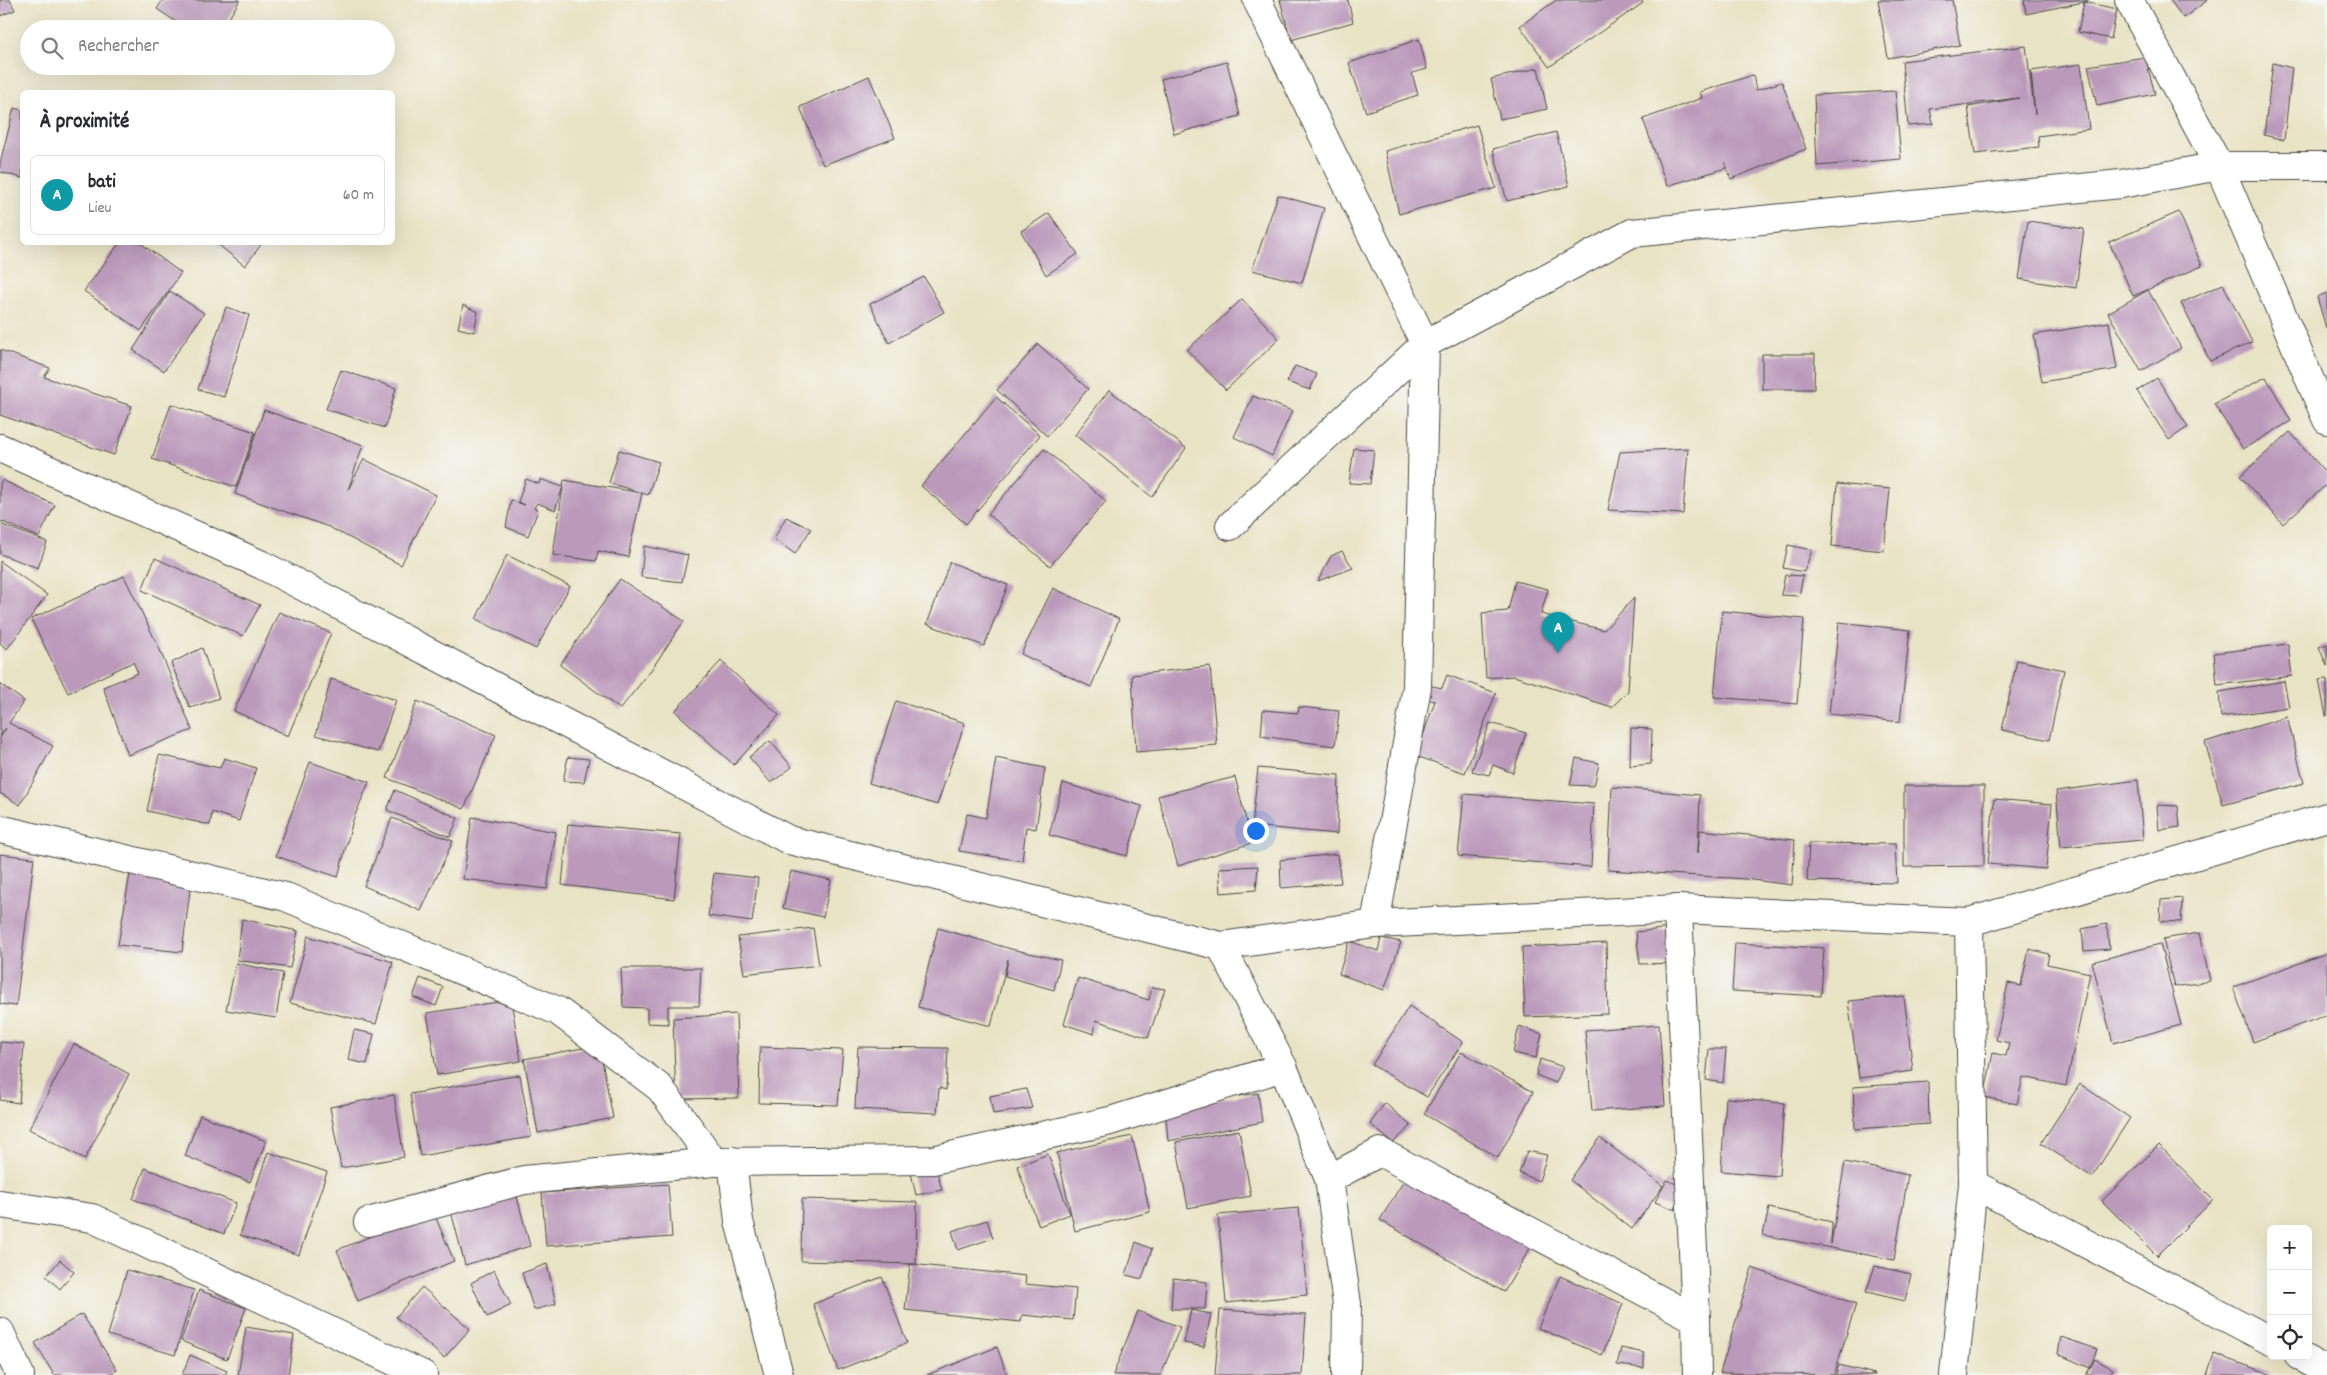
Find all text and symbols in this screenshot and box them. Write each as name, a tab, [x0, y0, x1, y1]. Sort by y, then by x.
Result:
search box	[20, 20, 395, 75]
icon: search	[38, 34, 66, 62]
text: Rechercher	[78, 34, 159, 61]
text: À proximité	[40, 108, 129, 138]
text: bati	[88, 170, 116, 197]
text: A	[53, 184, 61, 207]
text: 60 m	[343, 184, 374, 207]
text: Lieu	[88, 197, 111, 220]
pin: A	[1542, 612, 1574, 653]
your location	[1243, 818, 1269, 844]
map controls	[2267, 1225, 2312, 1360]
button: +	[2267, 1225, 2312, 1270]
button: −	[2267, 1270, 2312, 1315]
button: locate	[2267, 1315, 2312, 1360]

